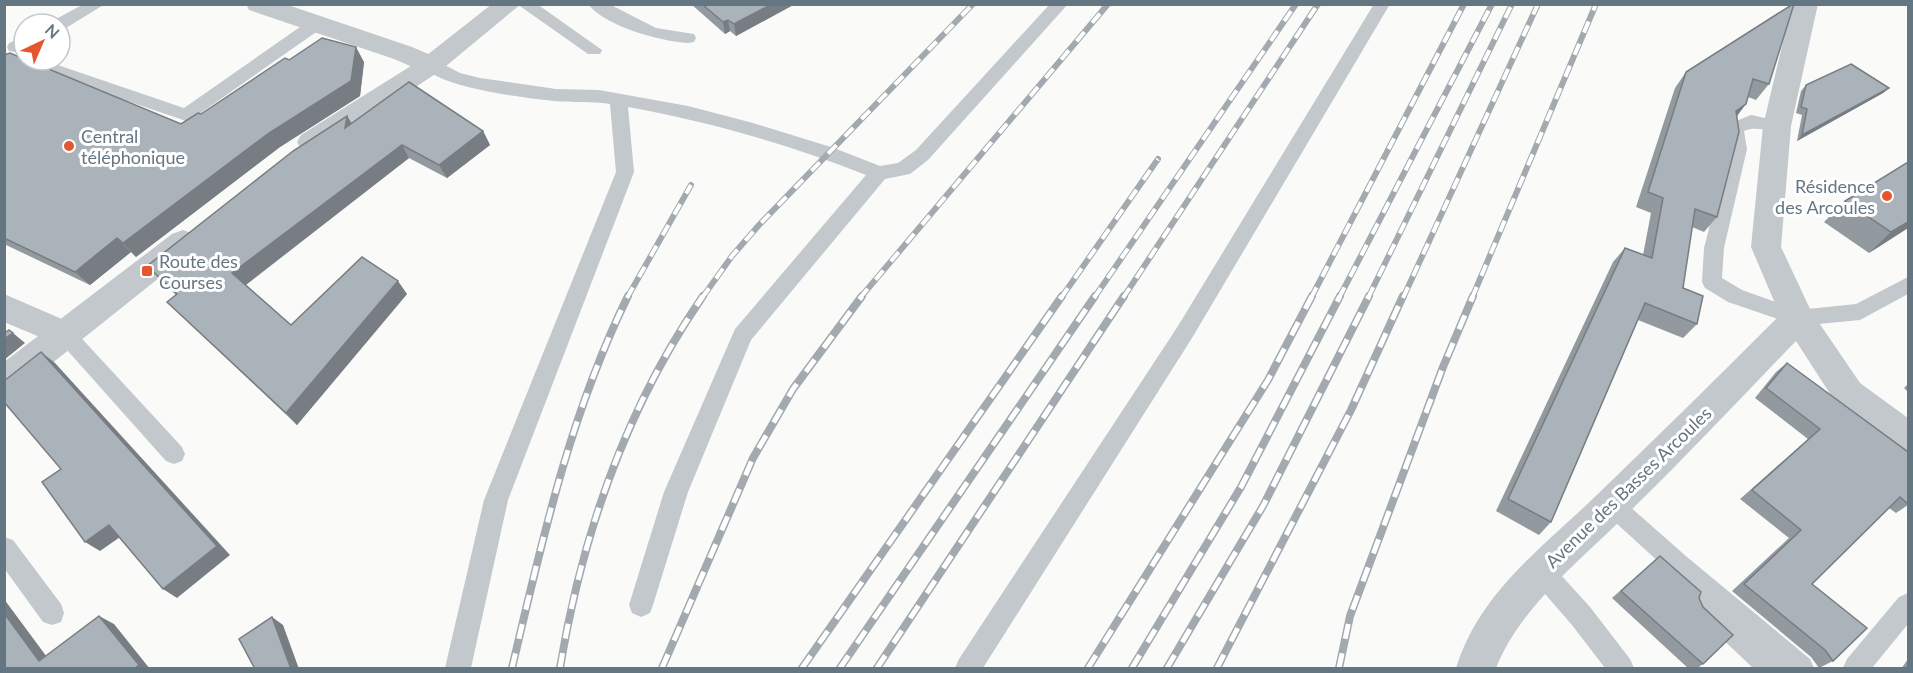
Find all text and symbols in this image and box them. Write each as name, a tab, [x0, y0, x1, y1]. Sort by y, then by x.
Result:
north arrow	[12, 12, 72, 72]
text: N	[42, 20, 64, 42]
place label: Central téléphonique	[81, 125, 185, 168]
marker: Central téléphonique	[62, 139, 76, 153]
place label: Résidence des Arcoules	[1775, 175, 1875, 218]
marker: Résidence des Arcoules	[1880, 189, 1894, 203]
place label: Route des Courses	[159, 250, 238, 293]
marker: Route des Courses	[140, 264, 154, 278]
street label: Avenue des Basses Arcoules	[1540, 402, 1716, 572]

